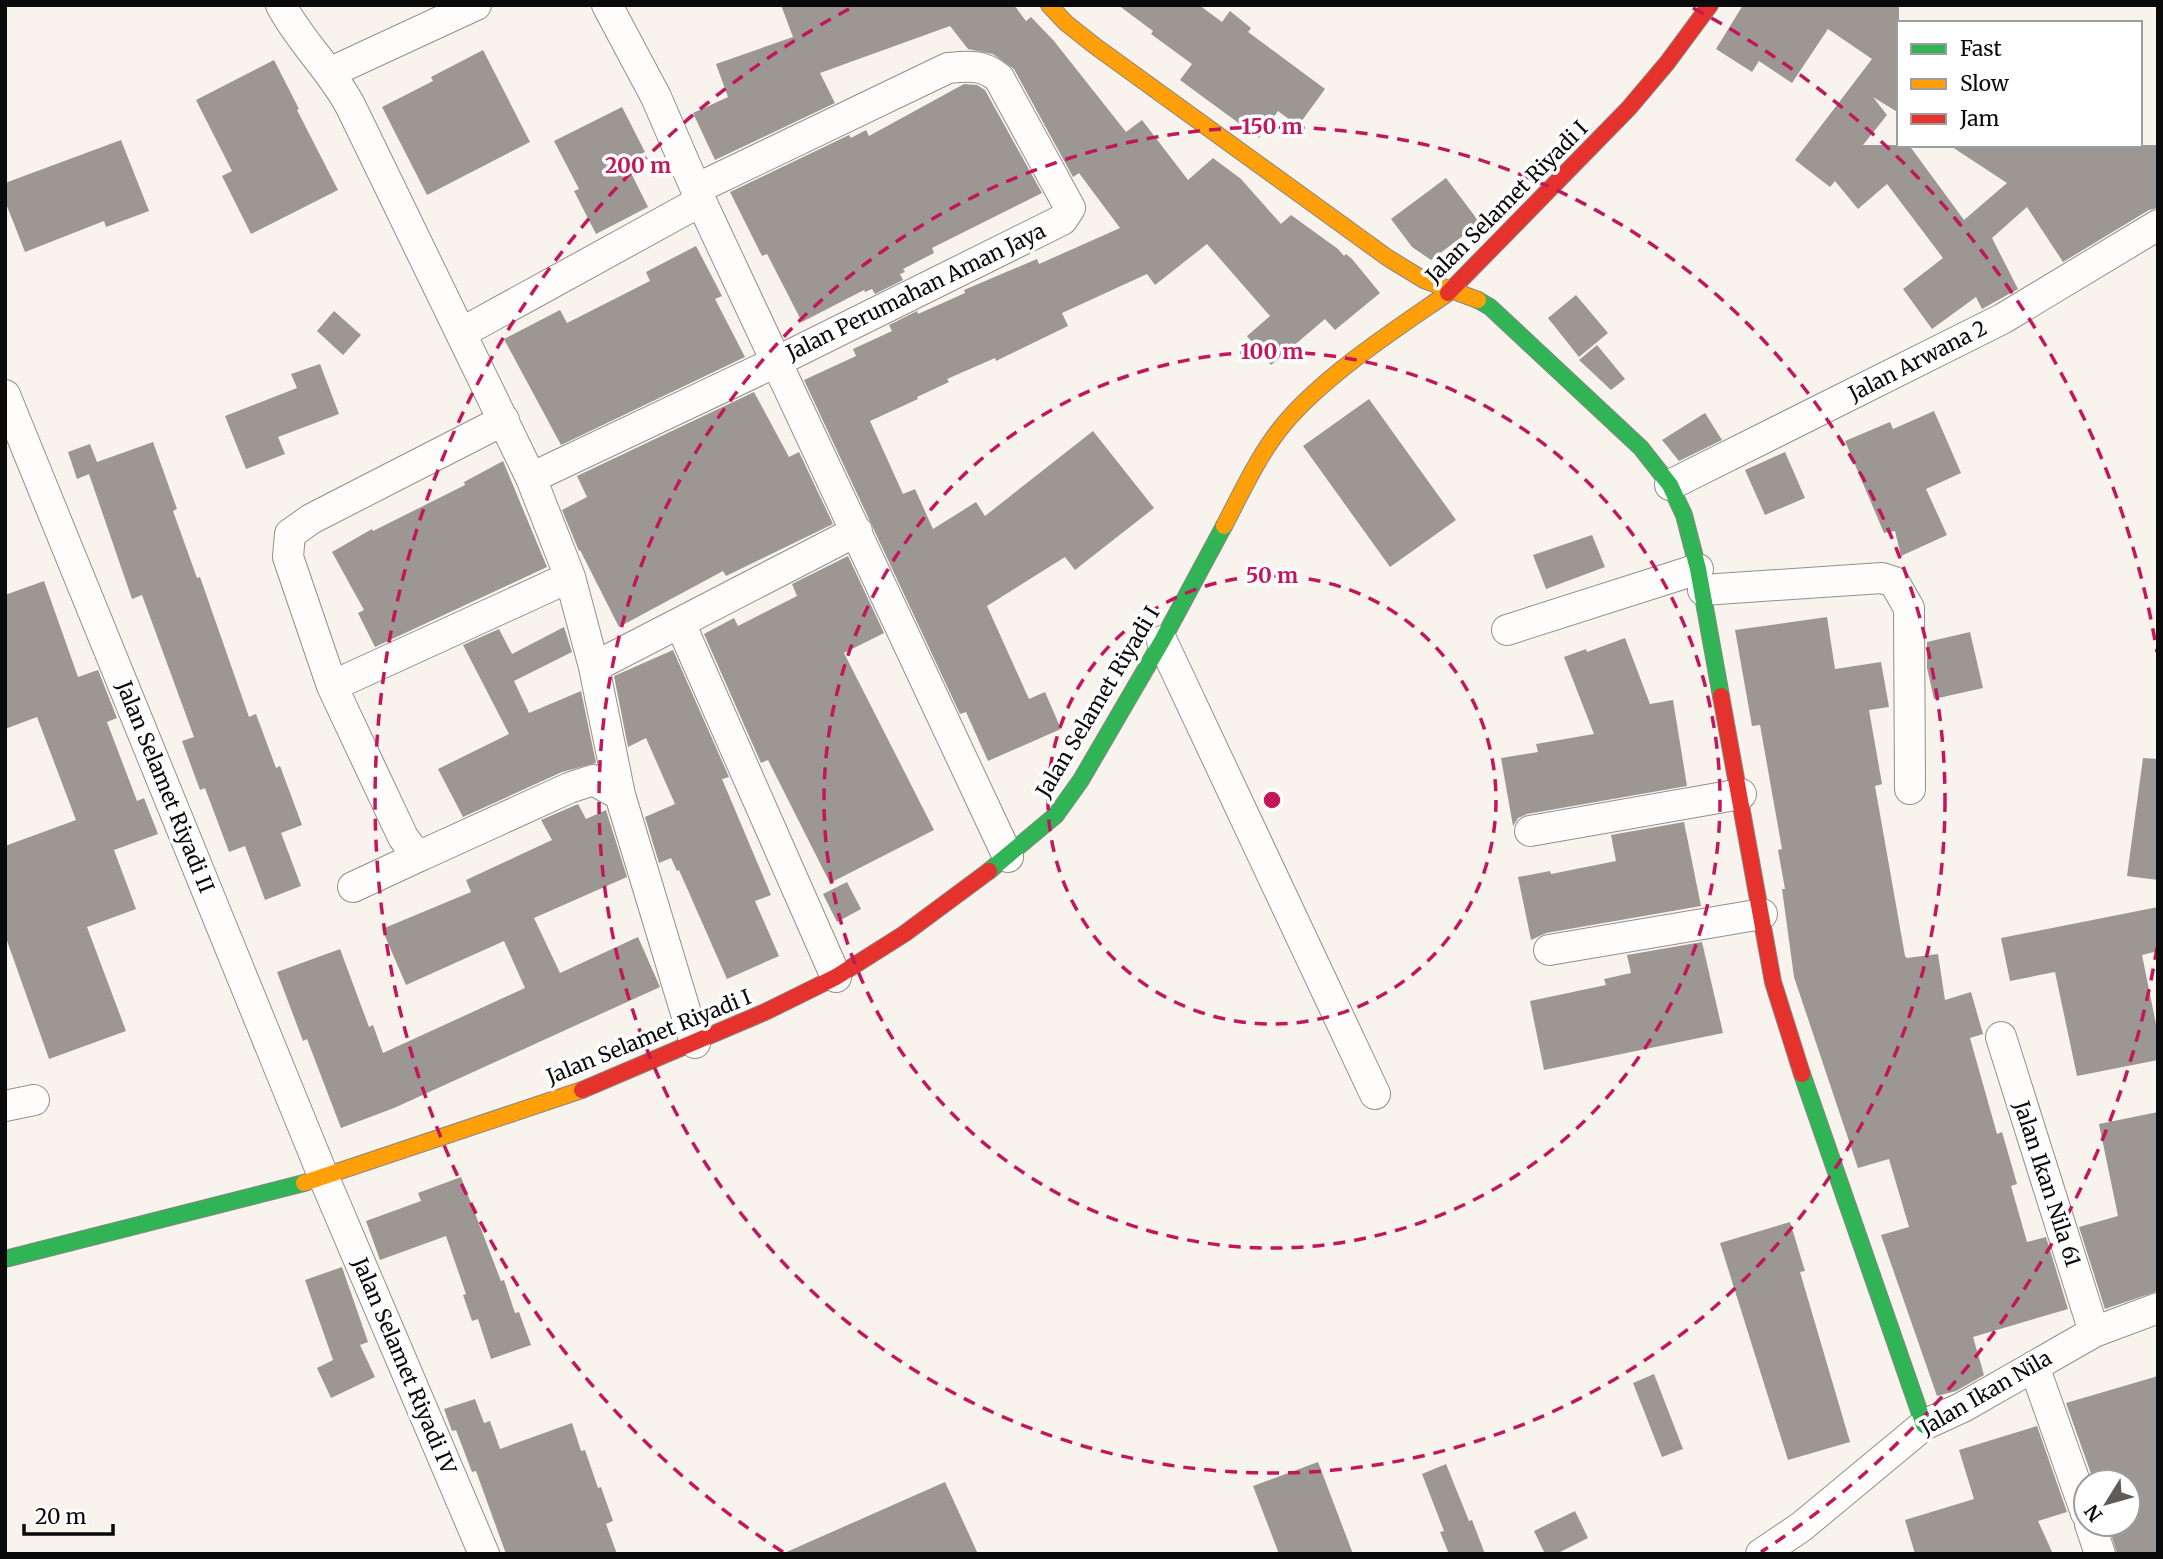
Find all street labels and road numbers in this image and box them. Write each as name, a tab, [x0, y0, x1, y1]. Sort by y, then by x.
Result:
street label: Jalan Selamet Riyadi I	[1419, 115, 1593, 289]
street label: Jalan Perumahan Aman Jaya	[781, 217, 1050, 367]
street label: Jalan Arwana 2	[1843, 314, 1991, 407]
street label: Jalan Selamet Riyadi I	[1029, 601, 1165, 803]
street label: Jalan Selamet Riyadi II	[110, 676, 220, 897]
street label: Jalan Selamet Riyadi I	[542, 983, 755, 1090]
street label: Jalan Ikan Nila 61	[2008, 1097, 2087, 1270]
street label: Jalan Selamet Riyadi IV	[346, 1253, 463, 1479]
street label: Jalan Ikan Nila	[1914, 1344, 2056, 1442]

